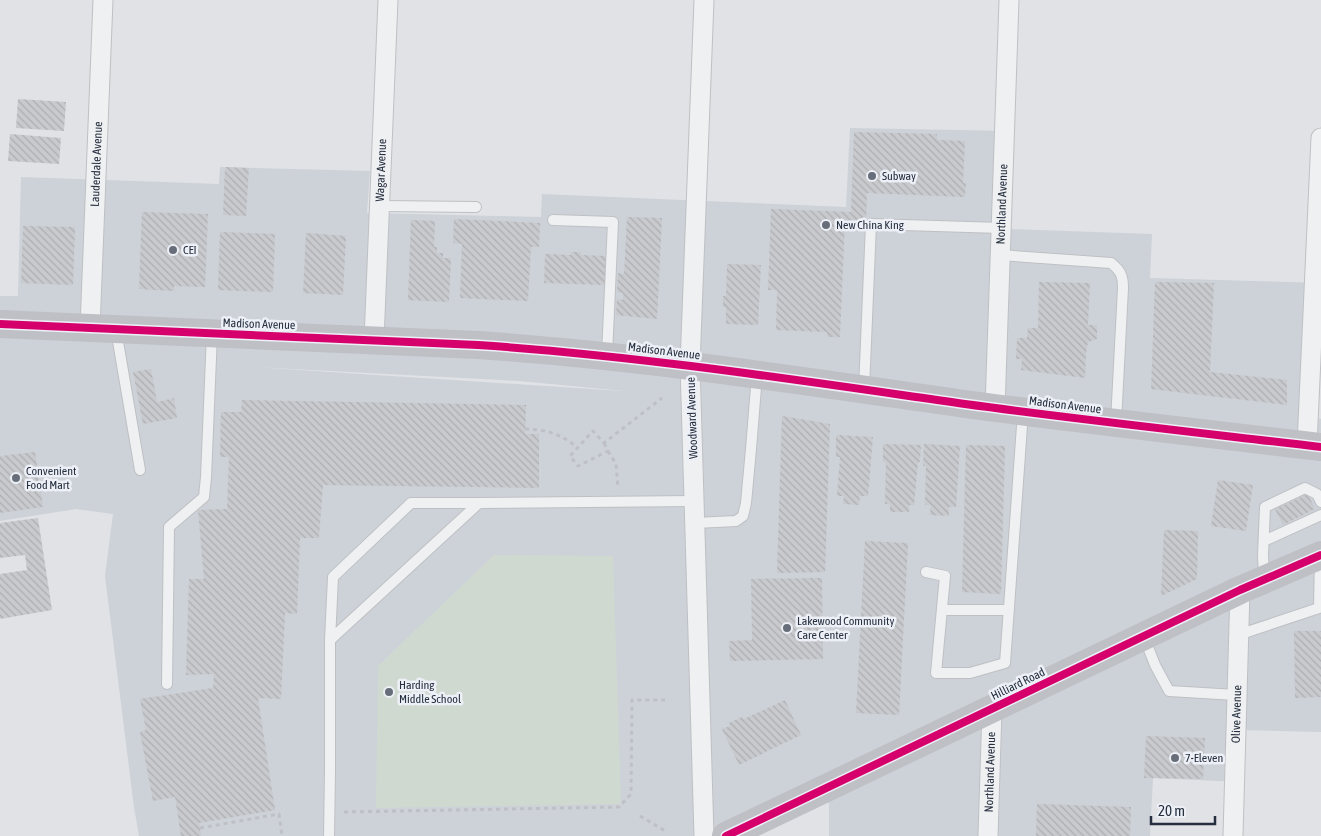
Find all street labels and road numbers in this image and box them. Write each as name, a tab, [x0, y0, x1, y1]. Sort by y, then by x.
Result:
street label: Lauderdale Avenue	[88, 121, 105, 207]
street label: Wagar Avenue	[373, 138, 389, 202]
street label: Northland Avenue	[994, 164, 1010, 245]
street label: Madison Avenue	[222, 316, 296, 332]
street label: Madison Avenue	[627, 340, 701, 362]
street label: Woodward Avenue	[684, 377, 700, 459]
street label: Madison Avenue	[1028, 394, 1102, 416]
street label: Hilliard Road	[989, 665, 1047, 703]
street label: Olive Avenue	[1229, 685, 1244, 743]
street label: Northland Avenue	[982, 731, 998, 813]

